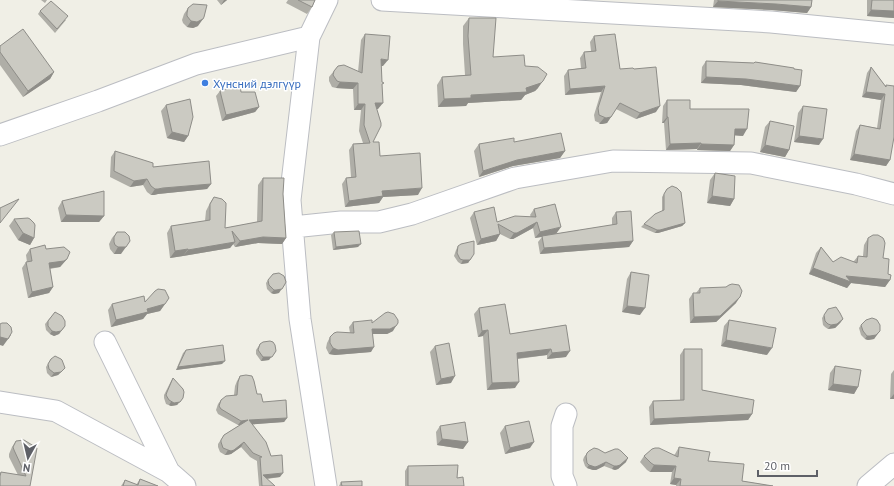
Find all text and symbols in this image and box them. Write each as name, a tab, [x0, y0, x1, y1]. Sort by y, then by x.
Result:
place label: Хүнсний дэлгүүр	[213, 76, 301, 91]
marker: Хүнсний дэлгүүр	[200, 78, 210, 88]
north arrow	[8, 438, 48, 478]
scale bar	[758, 452, 817, 478]
text: 20 m	[764, 458, 790, 473]
text: N	[22, 460, 31, 475]

